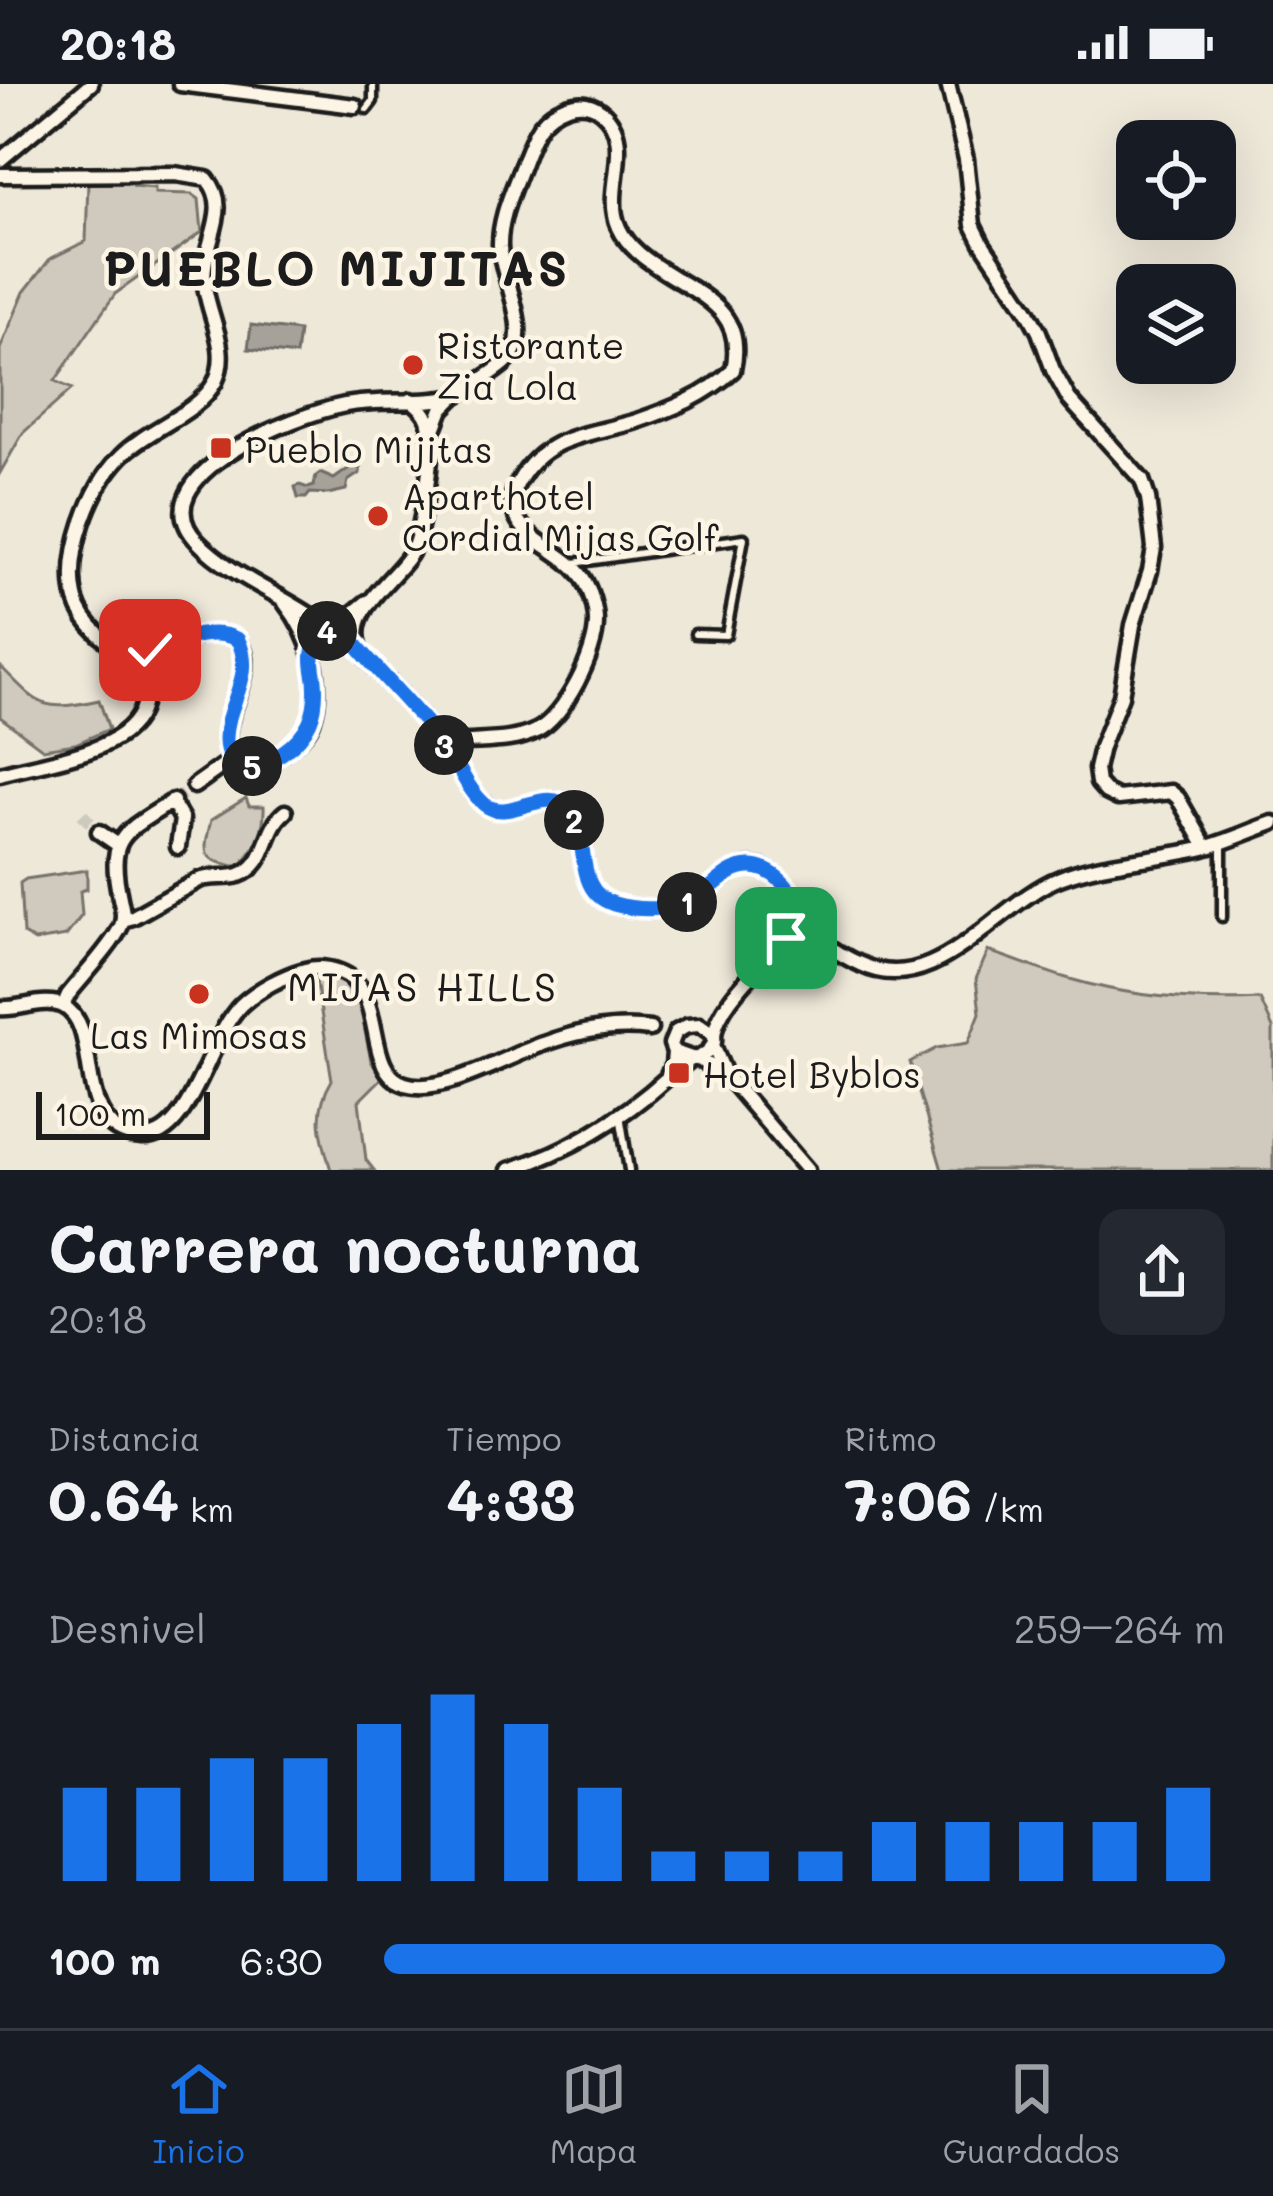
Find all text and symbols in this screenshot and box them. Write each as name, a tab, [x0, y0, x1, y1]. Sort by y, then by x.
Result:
text: 20:18	[60, 13, 176, 71]
map controls	[1116, 120, 1236, 384]
button: locate	[1116, 120, 1236, 240]
district label: PUEBLO MIJITAS	[103, 236, 571, 298]
button: layers	[1116, 264, 1236, 384]
place label: Ristorante Zia Lola	[437, 321, 624, 409]
marker: Ristorante Zia Lola	[400, 352, 426, 378]
place label: Pueblo Mijitas	[245, 425, 492, 472]
marker: Pueblo Mijitas	[208, 435, 234, 461]
place label: Aparthotel Cordial Mijas Golf	[402, 472, 719, 560]
marker: Aparthotel Cordial Mijas Golf	[365, 503, 391, 529]
pin	[99, 599, 201, 701]
pin: 4	[297, 601, 357, 661]
text: 4	[317, 609, 337, 652]
icon: check	[117, 617, 183, 683]
pin: 3	[414, 715, 474, 775]
text: 3	[434, 723, 454, 766]
pin: 5	[222, 736, 282, 796]
text: 5	[242, 744, 262, 787]
pin: 2	[544, 790, 604, 850]
text: 2	[565, 798, 583, 841]
pin: 1	[657, 872, 717, 932]
text: 1	[680, 880, 694, 923]
pin	[735, 887, 837, 989]
icon: arrive	[753, 905, 819, 971]
district label: MIJAS HILLS	[287, 960, 559, 1011]
marker: Las Mimosas	[186, 981, 212, 1007]
place label: Las Mimosas	[90, 1011, 308, 1058]
place label: Hotel Byblos	[703, 1050, 921, 1098]
marker: Hotel Byblos	[666, 1060, 692, 1086]
scale bar	[36, 1086, 210, 1139]
text: 100 m	[54, 1091, 146, 1134]
text: Carrera nocturna	[48, 1204, 642, 1290]
button: share	[1099, 1209, 1225, 1335]
text: 20:18	[48, 1292, 147, 1343]
text: Distancia	[48, 1416, 200, 1459]
text: Tiempo	[446, 1416, 561, 1459]
text: Ritmo	[845, 1416, 936, 1459]
text: 0.64	[48, 1459, 179, 1537]
text: 4:33	[446, 1459, 575, 1537]
text: 7:06	[845, 1459, 972, 1537]
text: km	[179, 1487, 234, 1530]
text: /km	[972, 1487, 1044, 1530]
text: Desnivel	[48, 1602, 206, 1653]
text: 259–264 m	[1014, 1602, 1225, 1653]
text: 100 m	[48, 1934, 160, 1985]
text: 6:30	[240, 1934, 323, 1985]
tab: Inicio	[153, 2056, 245, 2171]
tab: Mapa	[550, 2056, 638, 2171]
tab: Guardados	[943, 2056, 1120, 2171]

